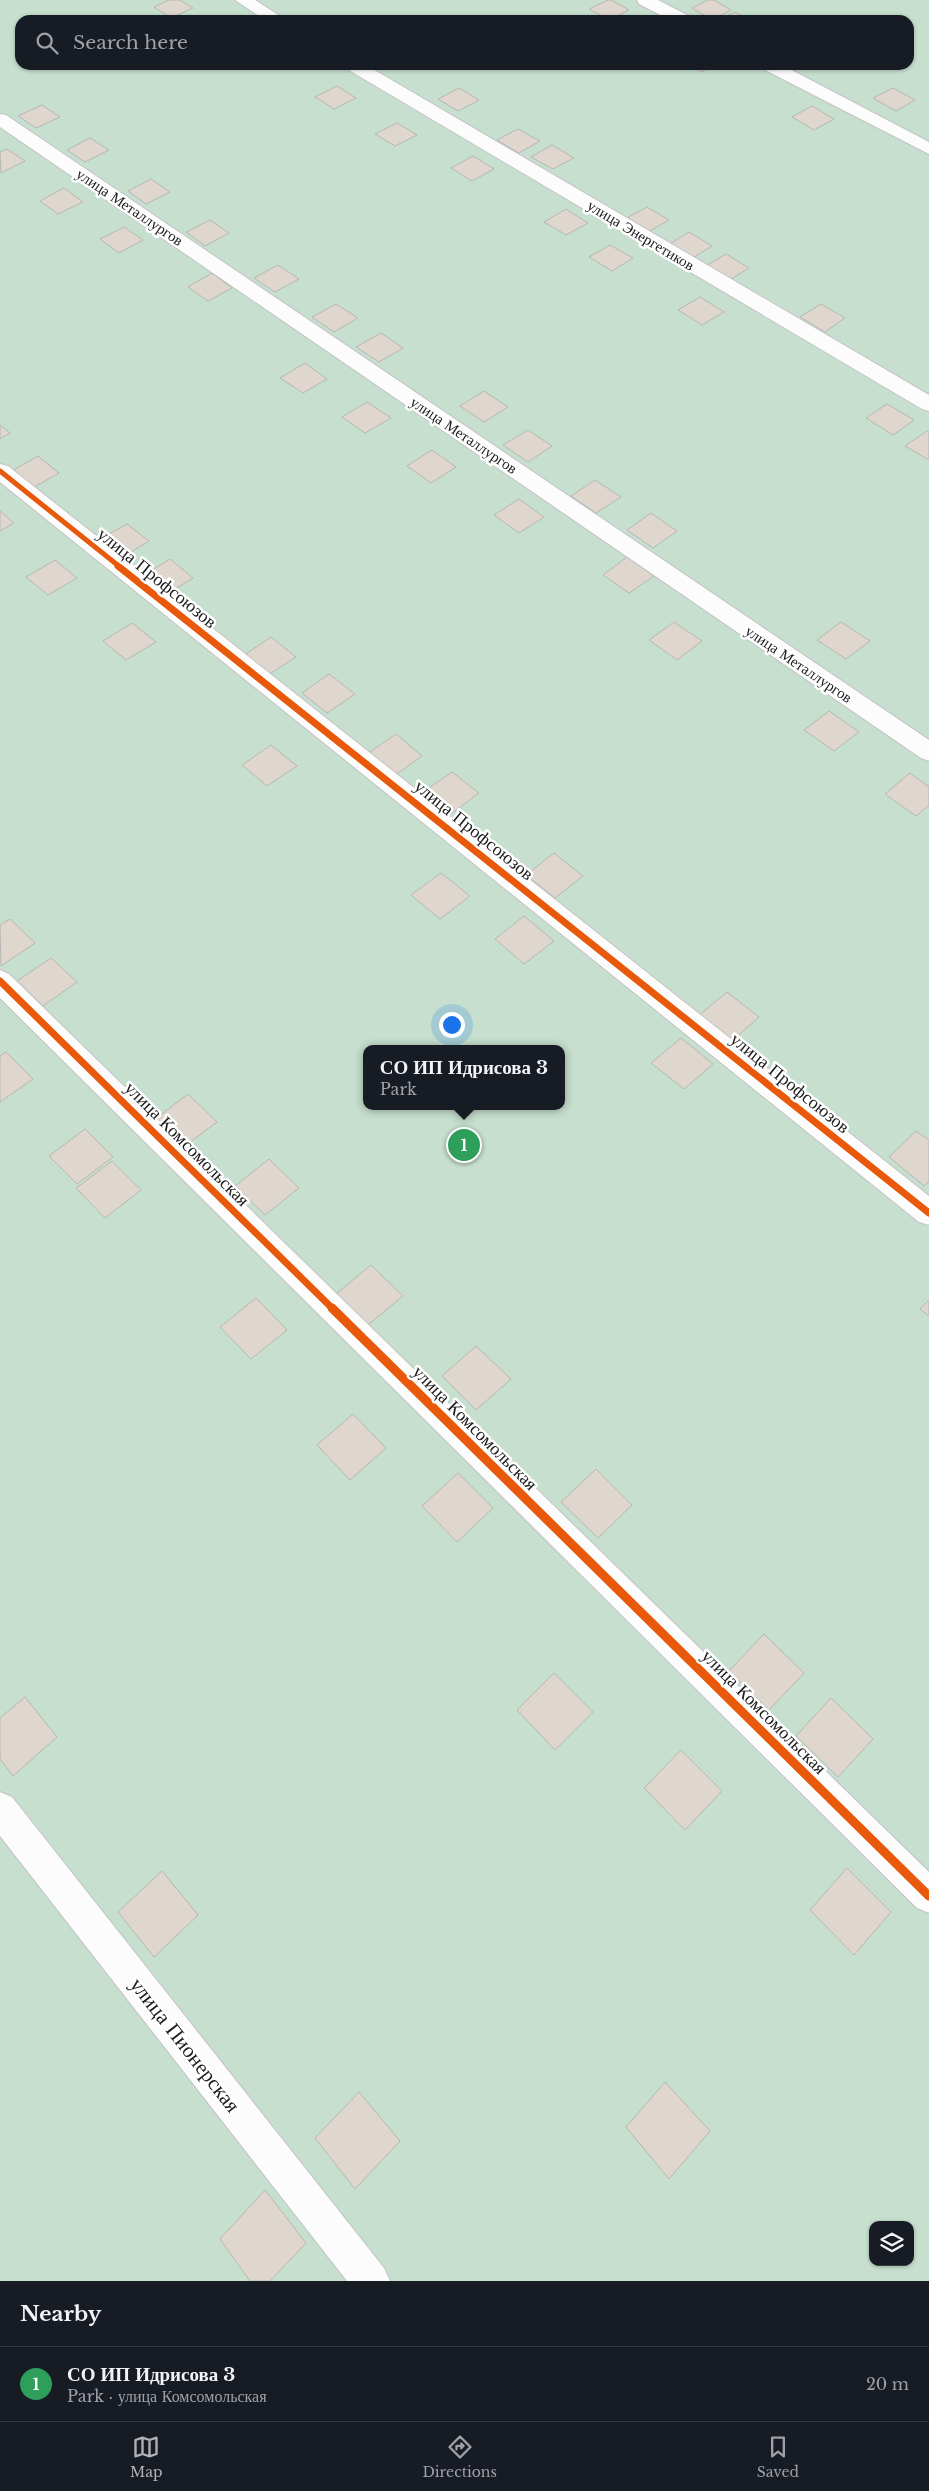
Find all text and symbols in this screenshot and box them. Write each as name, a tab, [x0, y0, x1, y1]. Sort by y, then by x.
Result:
search box	[15, 15, 914, 70]
icon: search	[33, 29, 61, 57]
text: Search here	[73, 31, 188, 54]
street label: улица Металлургов	[73, 164, 187, 250]
street label: улица Энергетиков	[584, 196, 698, 274]
street label: улица Металлургов	[407, 392, 521, 478]
street label: улица Профсоюзов	[93, 523, 221, 633]
street label: улица Металлургов	[742, 621, 856, 707]
street label: улица Профсоюзов	[410, 775, 538, 885]
your location	[439, 1012, 465, 1038]
street label: улица Профсоюзов	[726, 1028, 854, 1138]
popup	[363, 1045, 565, 1110]
text: СО ИП Идрисова 3	[380, 1056, 548, 1079]
street label: улица Комсомольская	[120, 1077, 254, 1211]
text: Park	[380, 1079, 417, 1099]
pin: 1	[448, 1126, 480, 1164]
street label: улица Комсомольская	[408, 1361, 542, 1495]
street label: улица Комсомольская	[697, 1645, 831, 1779]
street label: улица Пионерская	[124, 1972, 246, 2118]
map controls	[869, 2221, 914, 2266]
button: layers	[869, 2221, 914, 2266]
text: Nearby	[20, 2301, 101, 2327]
text: СО ИП Идрисова 3	[67, 2363, 235, 2386]
text: 1	[33, 2374, 39, 2394]
text: 20 m	[866, 2374, 909, 2394]
text: Park · улица Комсомольская	[67, 2386, 267, 2406]
tab: Map	[130, 2433, 163, 2481]
tab: Directions	[422, 2433, 497, 2481]
tab: Saved	[757, 2433, 799, 2481]

